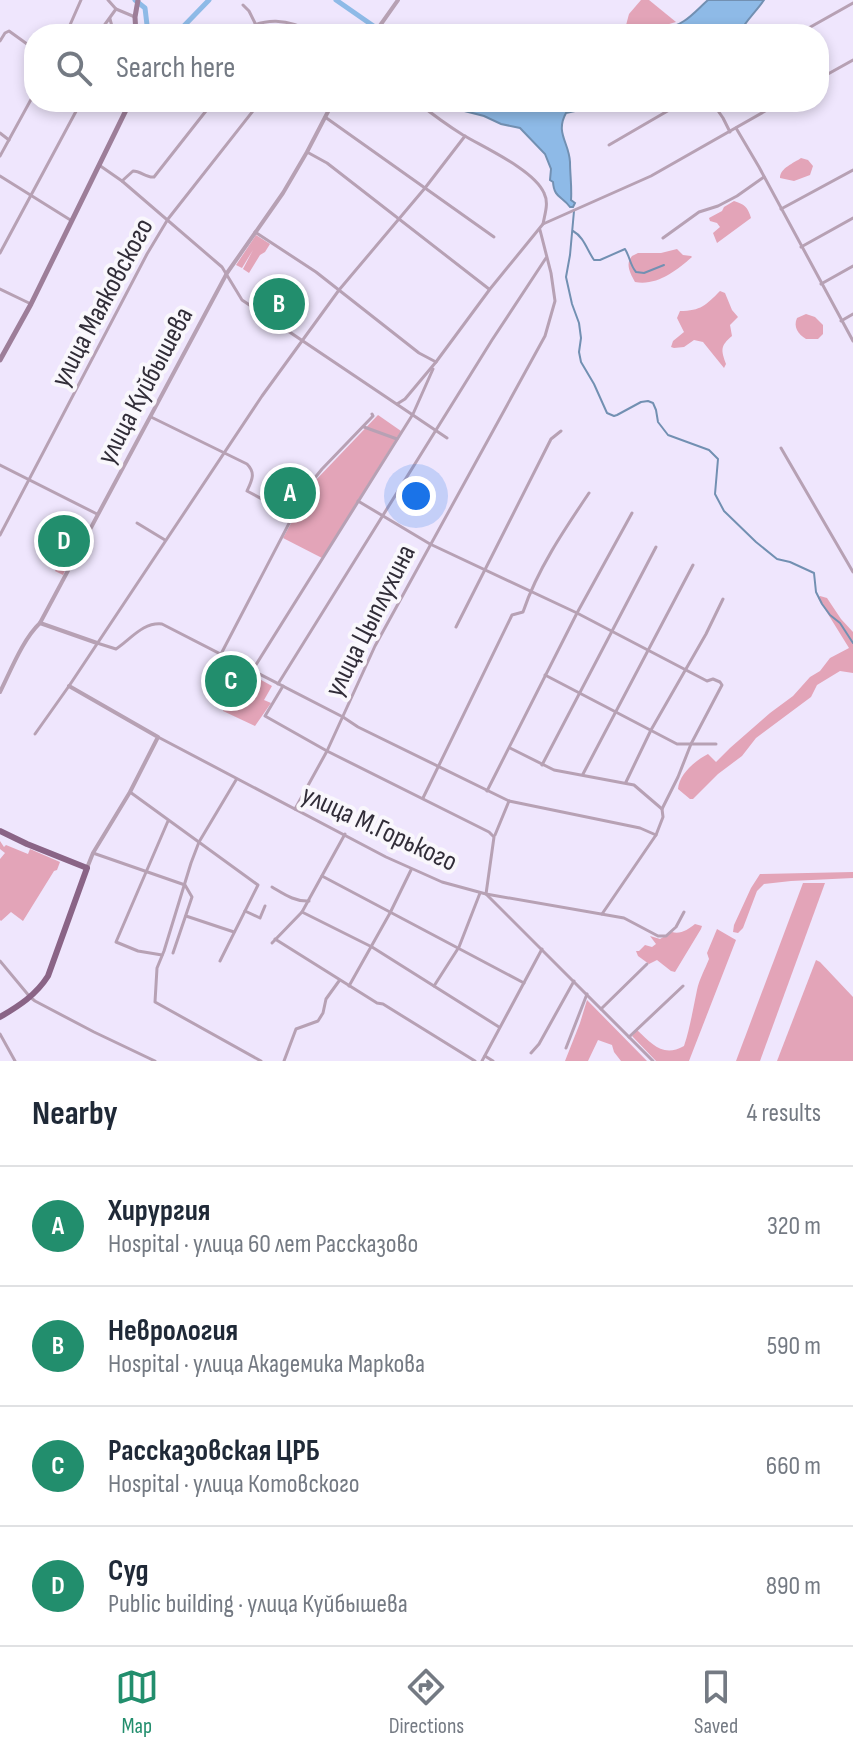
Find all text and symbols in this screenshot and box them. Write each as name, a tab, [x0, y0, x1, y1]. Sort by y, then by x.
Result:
search box	[24, 24, 829, 112]
icon: search	[52, 46, 96, 90]
text: Search here	[116, 50, 235, 86]
street label: улица Маяковского	[44, 213, 161, 393]
pin: B	[253, 274, 305, 334]
street label: улица Куйбышева	[90, 302, 200, 470]
pin: A	[264, 463, 316, 523]
your location	[396, 476, 436, 516]
pin: D	[38, 511, 90, 571]
street label: улица Цыплухина	[318, 539, 423, 702]
pin: C	[205, 651, 257, 711]
street label: улица М.Горького	[296, 778, 462, 879]
text: Nearby	[32, 1093, 118, 1134]
text: 4 results	[746, 1098, 821, 1129]
text: Хирургия	[108, 1193, 210, 1229]
text: A	[52, 1211, 64, 1242]
text: 320 m	[767, 1211, 821, 1242]
text: Hospital · улица 60 лет Рассказово	[108, 1229, 418, 1260]
text: Неврология	[108, 1313, 238, 1349]
text: B	[52, 1331, 64, 1362]
text: 590 m	[767, 1331, 821, 1362]
text: Hospital · улица Академика Маркова	[108, 1349, 425, 1380]
text: Рассказовская ЦРБ	[108, 1433, 320, 1469]
text: C	[51, 1451, 65, 1482]
text: 660 m	[766, 1451, 821, 1482]
text: Hospital · улица Котовского	[108, 1469, 360, 1500]
text: Суд	[108, 1553, 149, 1589]
text: D	[51, 1571, 65, 1602]
text: 890 m	[766, 1571, 821, 1602]
text: Public building · улица Куйбышева	[108, 1589, 408, 1620]
tab: Map	[115, 1665, 159, 1740]
tab: Directions	[389, 1665, 464, 1740]
tab: Saved	[694, 1665, 738, 1740]

